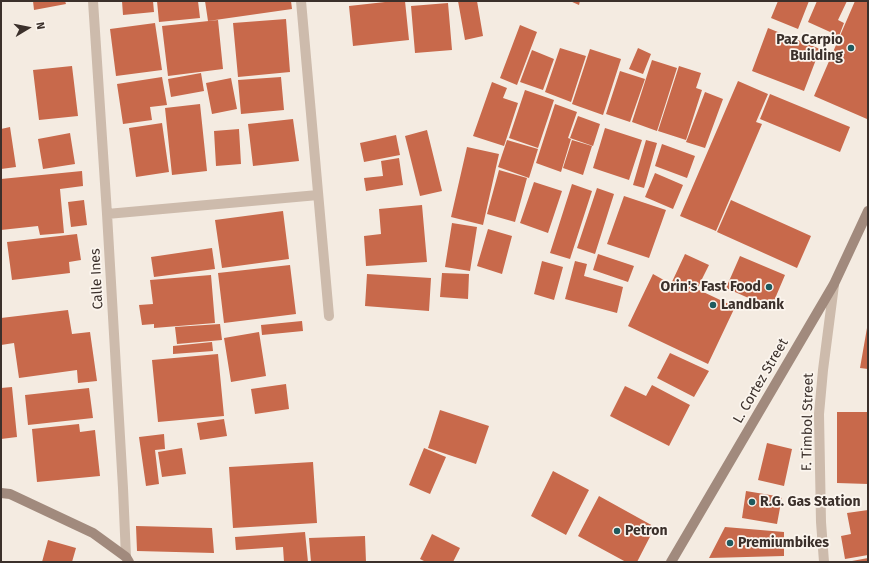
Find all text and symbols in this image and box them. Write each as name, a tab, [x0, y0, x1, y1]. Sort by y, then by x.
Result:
north arrow	[8, 8, 48, 48]
text: N	[33, 21, 47, 31]
place label: Paz Carpio Building	[776, 32, 843, 64]
marker: Paz Carpio Building	[846, 43, 856, 53]
street label: Calle Ines	[87, 248, 107, 310]
place label: Orin's Fast Food	[660, 279, 761, 295]
marker: Orin's Fast Food	[764, 282, 774, 292]
place label: Landbank	[721, 297, 784, 313]
marker: Landbank	[708, 300, 718, 310]
street label: L. Cortez Street	[730, 336, 792, 426]
street label: F. Timbol Street	[799, 373, 817, 471]
place label: R.G. Gas Station	[760, 494, 861, 510]
marker: R.G. Gas Station	[747, 497, 757, 507]
place label: Petron	[625, 523, 668, 539]
marker: Petron	[612, 526, 622, 536]
place label: Premiumbikes	[738, 535, 829, 551]
marker: Premiumbikes	[725, 538, 735, 548]

